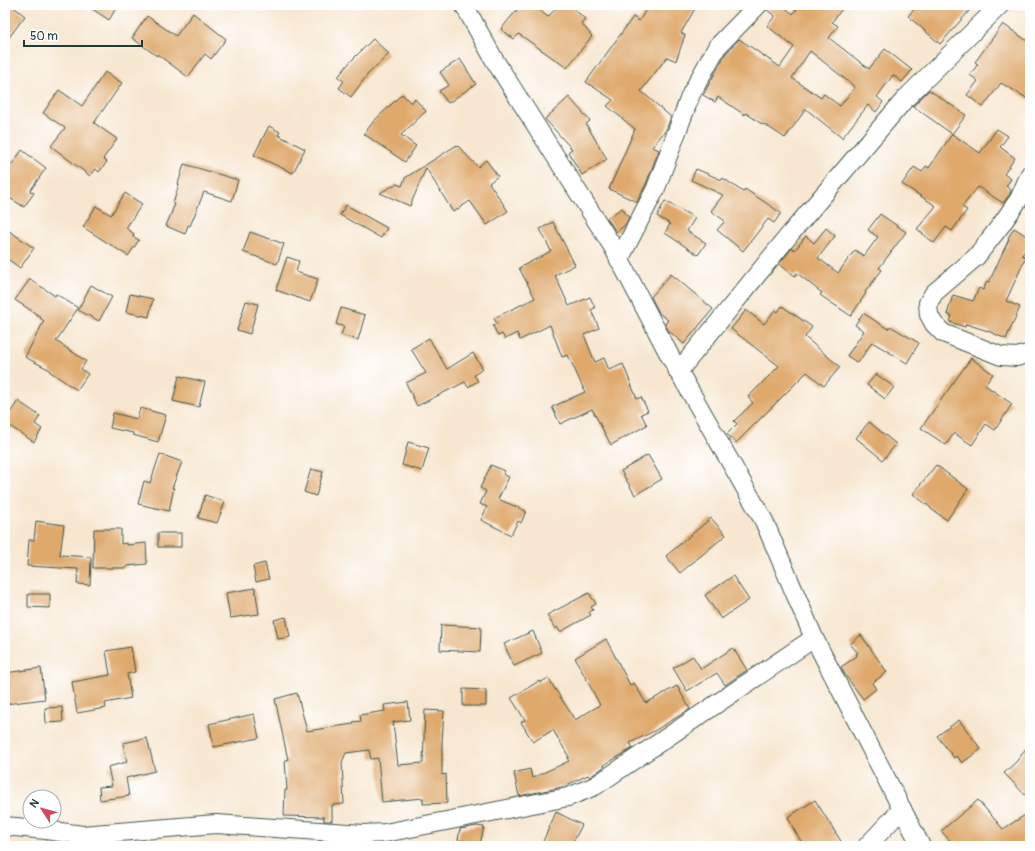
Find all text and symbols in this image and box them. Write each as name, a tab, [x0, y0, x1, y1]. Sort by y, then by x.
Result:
scale bar	[24, 22, 142, 48]
text: 50 m	[30, 29, 58, 44]
north arrow	[22, 789, 62, 829]
text: N	[27, 796, 42, 810]

